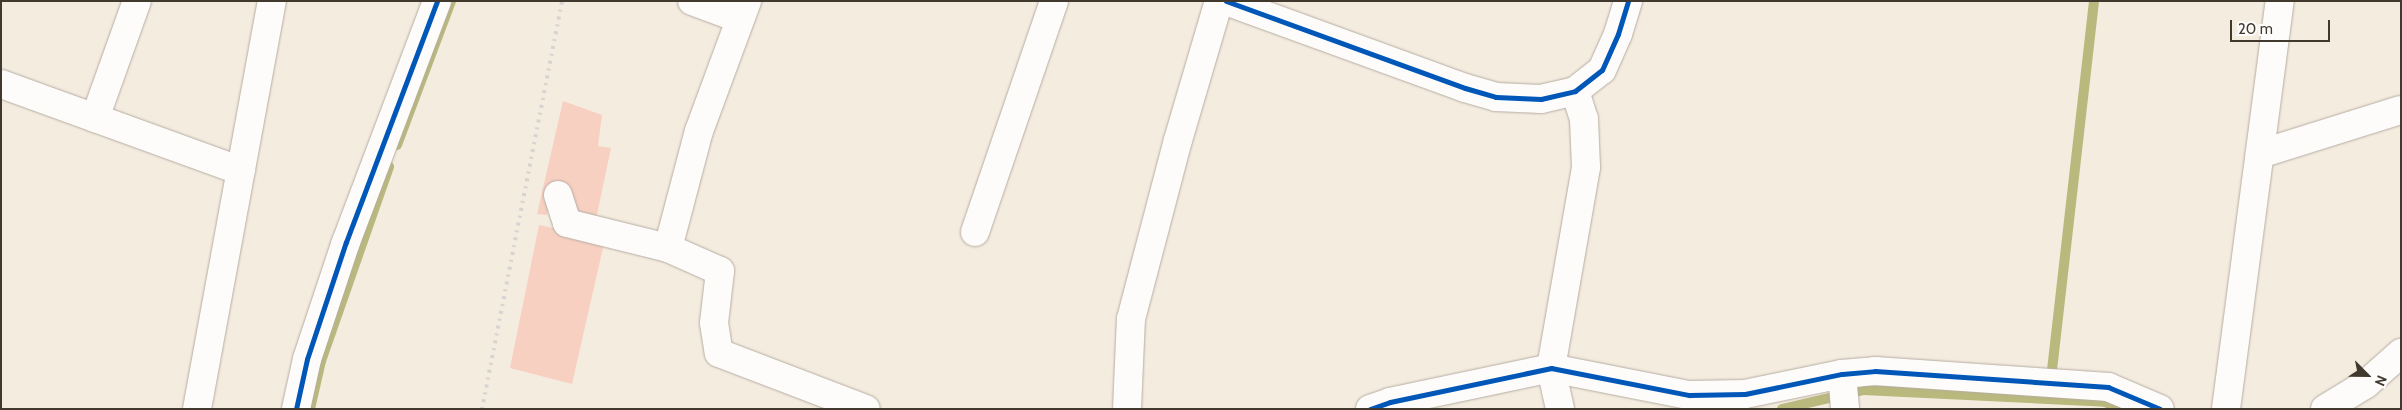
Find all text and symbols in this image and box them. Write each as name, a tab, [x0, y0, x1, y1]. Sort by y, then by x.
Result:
scale bar	[2232, 10, 2332, 42]
text: 20 m	[2238, 20, 2273, 38]
north arrow	[2342, 350, 2392, 400]
text: N	[2371, 373, 2391, 389]

